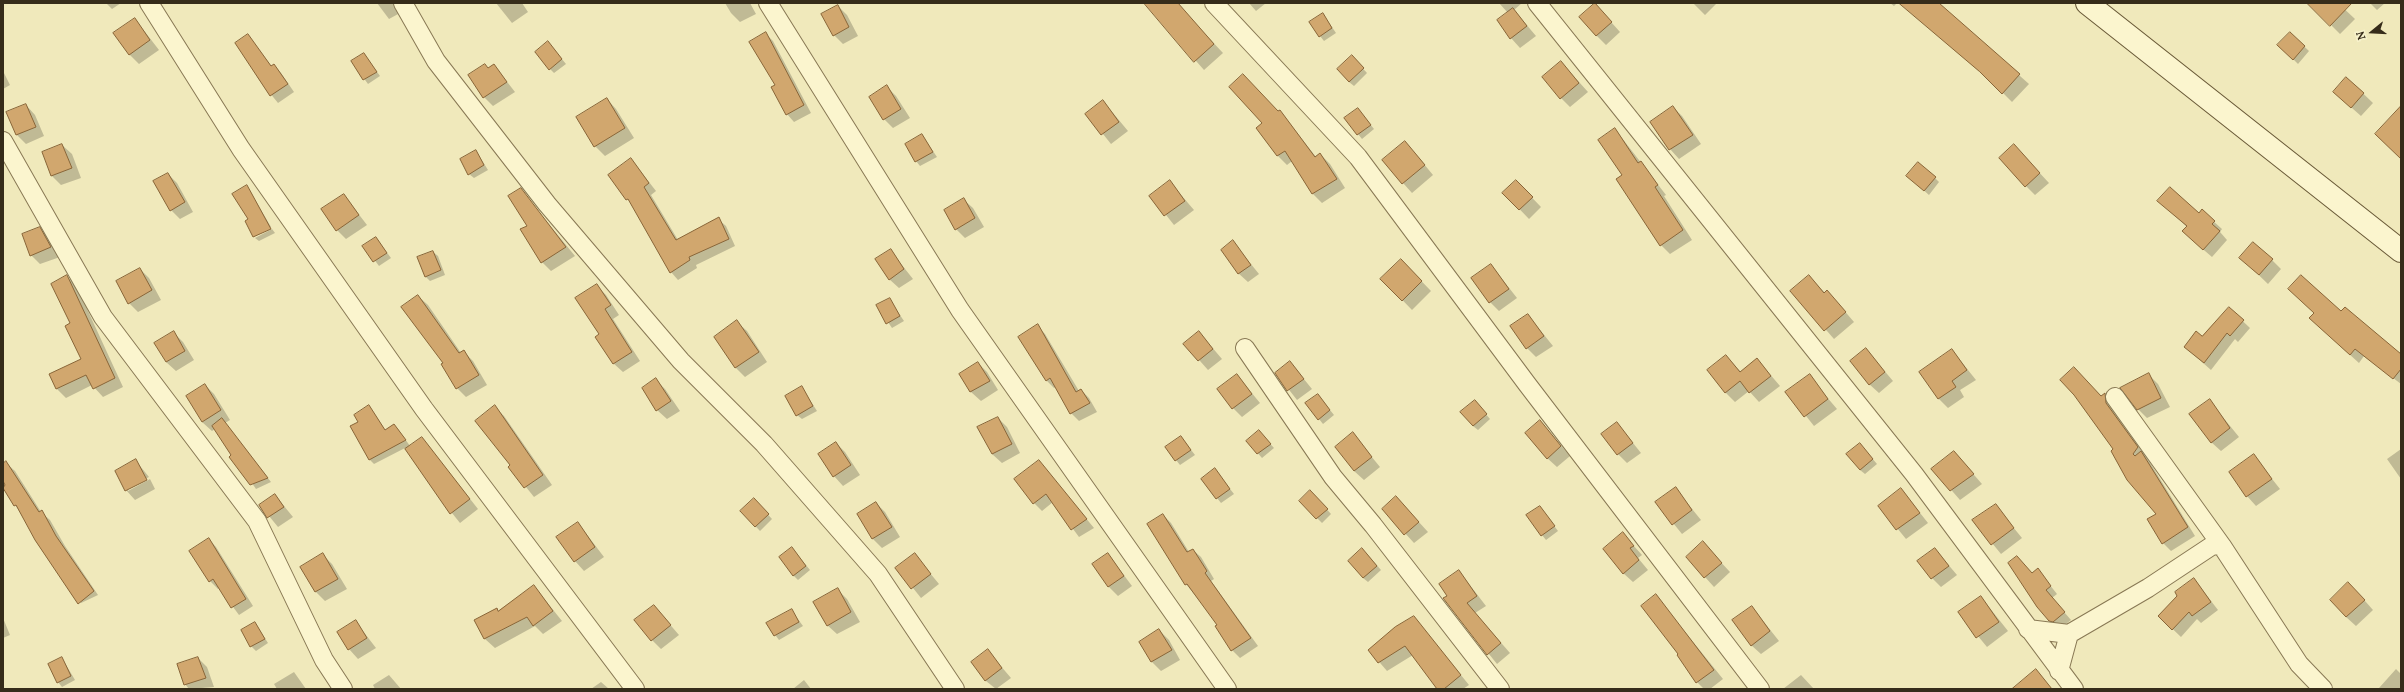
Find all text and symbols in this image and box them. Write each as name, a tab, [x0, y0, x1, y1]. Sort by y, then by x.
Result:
north arrow	[2352, 12, 2392, 52]
text: N	[2353, 30, 2369, 42]

